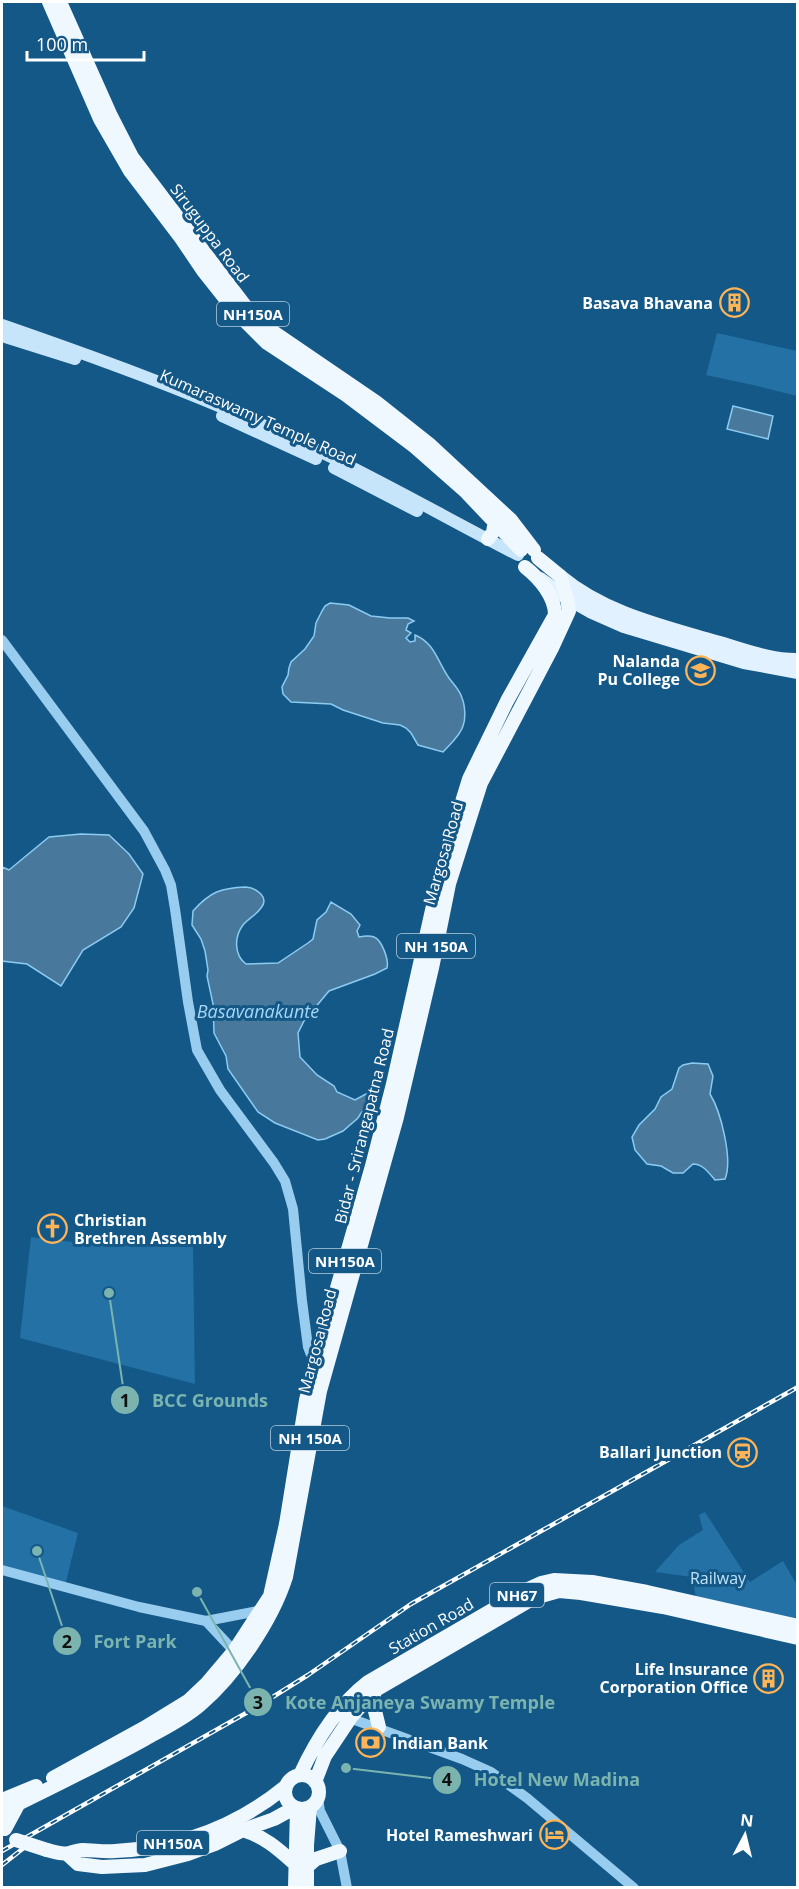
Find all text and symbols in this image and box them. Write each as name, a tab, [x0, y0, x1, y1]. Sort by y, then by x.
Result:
scale bar	[27, 24, 144, 62]
text: 100 m	[36, 32, 88, 56]
street label: Siruguppa Road	[166, 179, 254, 287]
building icon: Basava Bhavana	[718, 287, 750, 319]
place label: Basava Bhavana	[582, 292, 713, 314]
road number: NH150A	[217, 302, 289, 326]
street label: Kumaraswamy Temple Road	[157, 364, 359, 470]
place label: Nalanda Pu College	[597, 650, 680, 690]
school or university icon: Nalanda Pu College	[685, 654, 717, 686]
street label: Margosa Road	[418, 799, 468, 907]
road number: NH 150A	[397, 934, 475, 958]
water label: Basavanakunte	[197, 999, 319, 1023]
street label: Bidar - Srirangapatna Road	[329, 1026, 399, 1226]
place label: Christian Brethren Assembly	[74, 1209, 227, 1249]
church icon: Christian Brethren Assembly	[37, 1213, 69, 1245]
road number: NH150A	[309, 1249, 381, 1273]
street label: Margosa Road	[293, 1286, 341, 1396]
callout: BCC Grounds	[110, 1382, 280, 1418]
text: 1	[120, 1388, 130, 1412]
text: BCC Grounds	[152, 1388, 268, 1412]
road number: NH 150A	[271, 1426, 349, 1450]
station icon: Ballari Junction	[727, 1436, 759, 1468]
place label: Ballari Junction	[599, 1441, 722, 1463]
park label: Railway	[690, 1567, 747, 1589]
road number: NH67	[490, 1583, 544, 1607]
street label: Station Road	[384, 1593, 478, 1659]
callout: Fort Park	[52, 1623, 189, 1659]
text: 2	[62, 1629, 72, 1653]
text: Fort Park	[93, 1629, 177, 1653]
place label: Life Insurance Corporation Office	[600, 1658, 748, 1698]
building icon: Life Insurance Corporation Office	[753, 1662, 785, 1694]
callout: Kote Anjaneya Swamy Temple	[243, 1684, 567, 1720]
text: 3	[253, 1690, 263, 1714]
text: Kote Anjaneya Swamy Temple	[285, 1690, 555, 1714]
bank icon: Indian Bank	[355, 1727, 387, 1759]
place label: Indian Bank	[392, 1732, 488, 1754]
callout: Hotel New Madina	[432, 1762, 652, 1798]
text: 4	[442, 1767, 452, 1791]
text: Hotel New Madina	[474, 1767, 640, 1791]
north arrow	[715, 1805, 775, 1865]
text: N	[739, 1808, 755, 1832]
hotel icon: Hotel Rameshwari	[538, 1819, 570, 1851]
place label: Hotel Rameshwari	[386, 1824, 533, 1846]
road number: NH150A	[137, 1831, 209, 1855]

